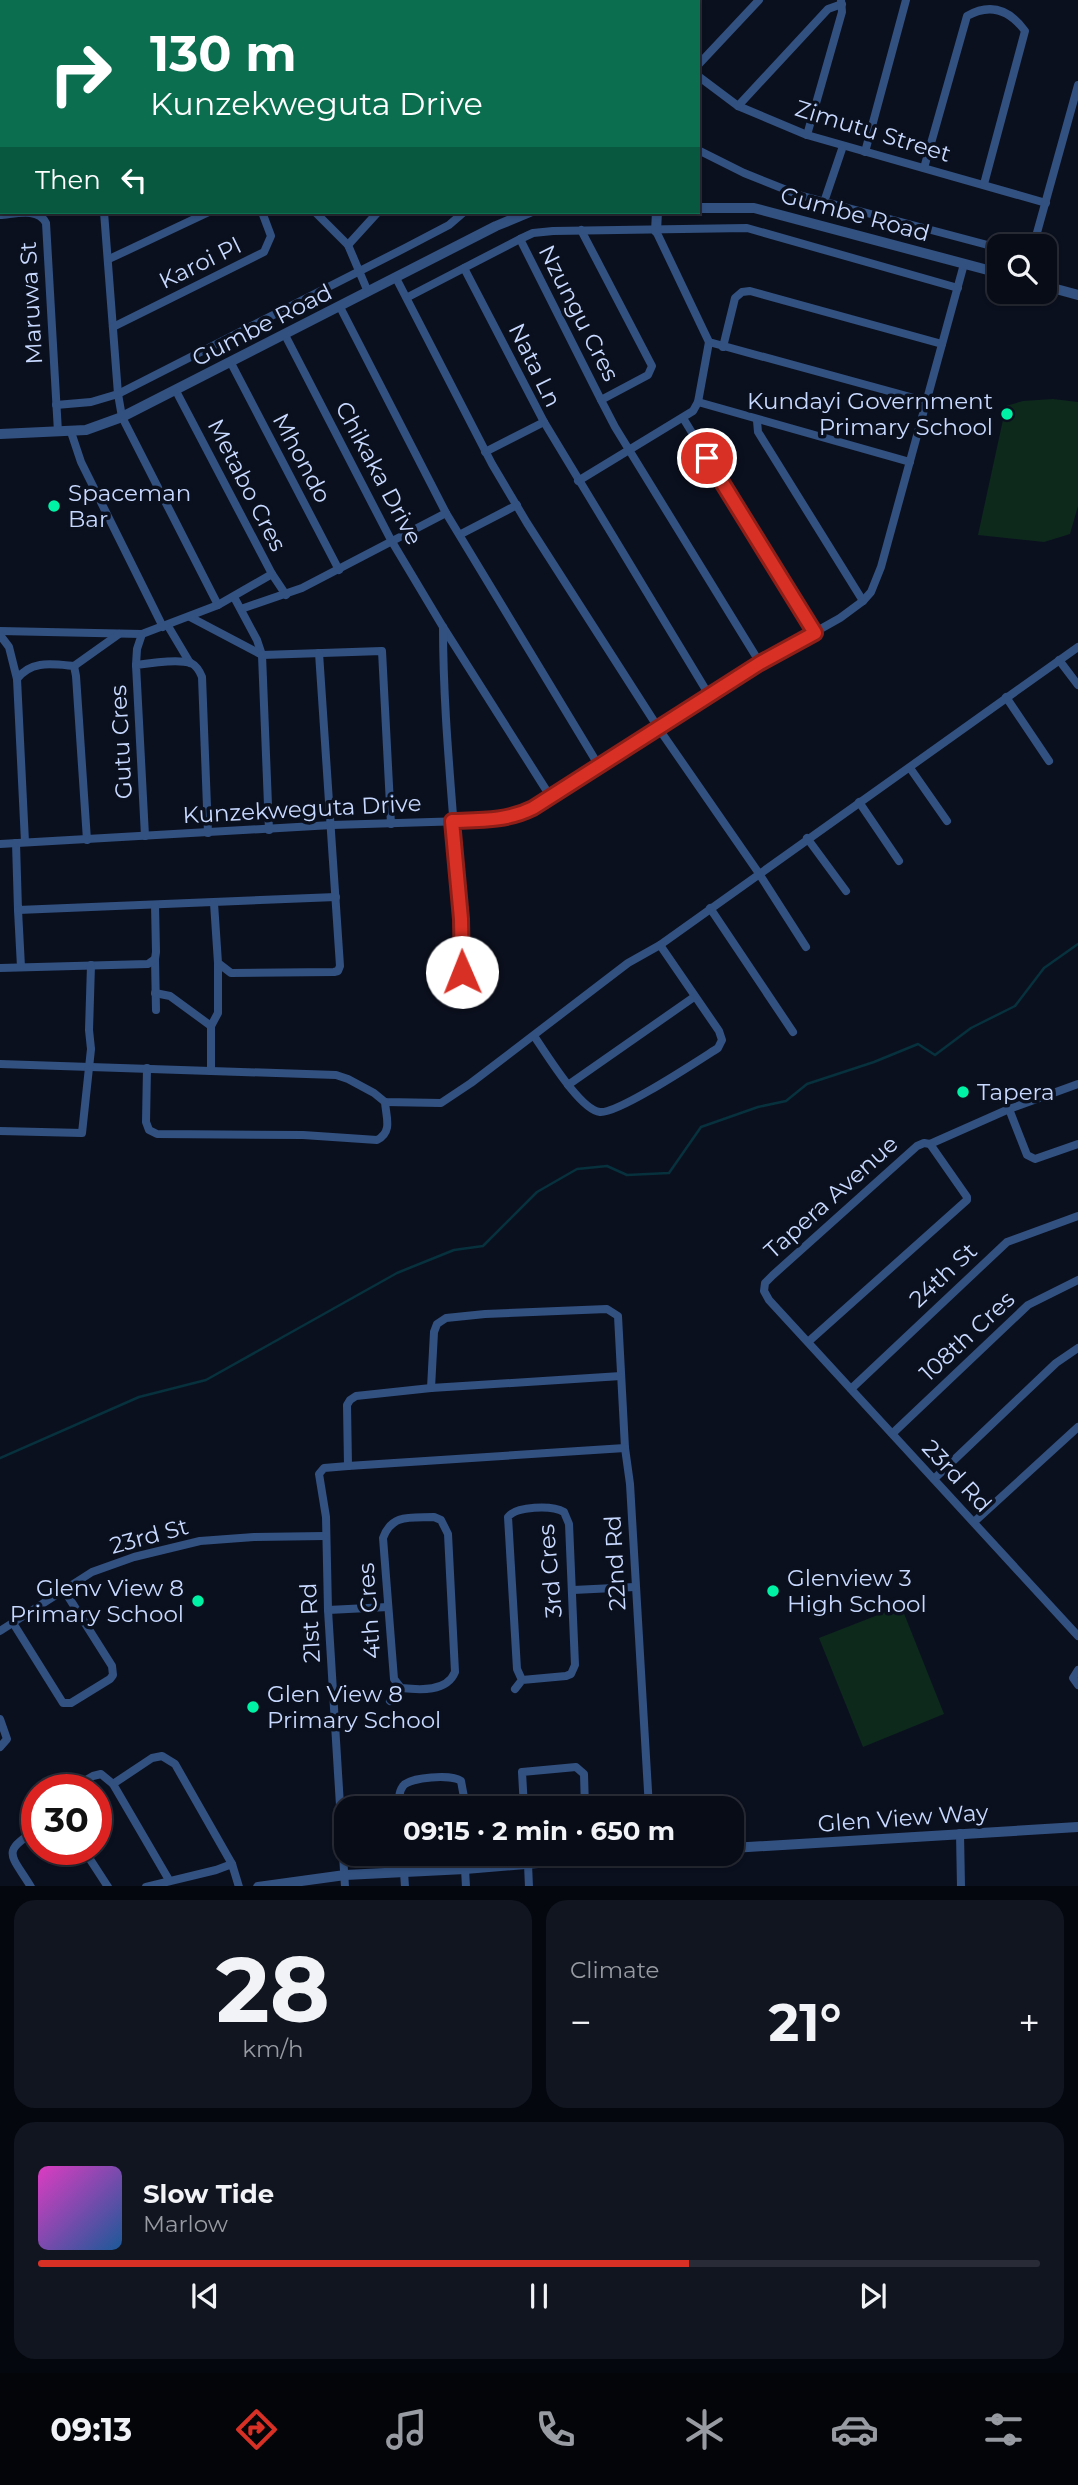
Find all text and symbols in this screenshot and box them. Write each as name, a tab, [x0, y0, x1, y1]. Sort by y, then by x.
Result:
text: 130 m	[150, 24, 297, 83]
icon: right	[35, 28, 126, 119]
text: Kunzekweguta Drive	[150, 84, 483, 123]
street label: Zimutu Street	[792, 94, 954, 168]
icon: left	[115, 161, 153, 199]
text: Then	[35, 164, 101, 196]
street label: Gumbe Road	[777, 181, 933, 247]
street label: Karoi Pl	[154, 231, 246, 295]
map controls	[987, 234, 1057, 304]
button: search	[987, 234, 1057, 304]
street label: Nzungu Cres	[533, 240, 625, 386]
street label: Maruwa St	[14, 241, 48, 365]
street label: Gumbe Road	[187, 278, 337, 372]
street label: Nata Ln	[503, 318, 567, 412]
place label: Kundayi Government Primary School	[747, 387, 993, 441]
street label: Chikaka Drive	[329, 396, 429, 550]
marker: Kundayi Government Primary School	[999, 406, 1015, 422]
street label: Mhondo	[267, 408, 337, 508]
street label: Metabo Cres	[202, 414, 292, 556]
pin	[677, 428, 737, 488]
icon: arrive	[688, 439, 726, 477]
place label: Spaceman Bar	[68, 479, 191, 533]
marker: Spaceman Bar	[46, 498, 62, 514]
street label: Gutu Cres	[104, 684, 138, 800]
street label: Kunzekweguta Drive	[182, 789, 422, 829]
position arrow	[425, 935, 499, 1009]
place label: Tapera	[977, 1078, 1054, 1106]
marker: Tapera	[955, 1084, 971, 1100]
street label: Tapera Avenue	[758, 1130, 904, 1264]
street label: 24th St	[903, 1237, 983, 1313]
street label: 108th Cres	[914, 1285, 1020, 1387]
street label: 23rd Rd	[916, 1434, 998, 1518]
street label: 23rd St	[107, 1512, 191, 1560]
street label: 22nd Rd	[599, 1515, 631, 1611]
street label: 3rd Cres	[532, 1523, 568, 1619]
street label: 4th Cres	[352, 1562, 386, 1660]
place label: Glenview 3 High School	[787, 1564, 927, 1618]
place label: Glenv View 8 Primary School	[10, 1574, 184, 1628]
street label: 21st Rd	[294, 1582, 326, 1664]
marker: Glenview 3 High School	[765, 1583, 781, 1599]
marker: Glenv View 8 Primary School	[190, 1593, 206, 1609]
place label: Glen View 8 Primary School	[267, 1680, 441, 1734]
marker: Glen View 8 Primary School	[245, 1699, 261, 1715]
speed limit sign: 30	[21, 1774, 112, 1865]
street label: Glen View Way	[817, 1798, 990, 1838]
text: 09:15 · 2 min · 650 m	[403, 1815, 675, 1847]
text: 28	[216, 1934, 330, 2045]
text: Climate	[570, 1956, 659, 1984]
text: 21°	[769, 1991, 841, 2054]
text: −	[570, 1999, 592, 2046]
text: +	[1018, 1999, 1040, 2046]
text: km/h	[242, 2035, 304, 2063]
text: Slow Tide	[143, 2178, 274, 2210]
text: Marlow	[143, 2210, 228, 2238]
icon: previous	[186, 2277, 224, 2315]
icon: pause	[520, 2277, 558, 2315]
icon: next	[854, 2277, 892, 2315]
icon: directions	[232, 2405, 281, 2454]
icon: music	[382, 2405, 431, 2454]
icon: phone	[531, 2405, 580, 2454]
icon: climate	[680, 2405, 729, 2454]
icon: car	[830, 2405, 879, 2454]
icon: filters	[979, 2405, 1028, 2454]
text: 09:13	[50, 2410, 132, 2449]

